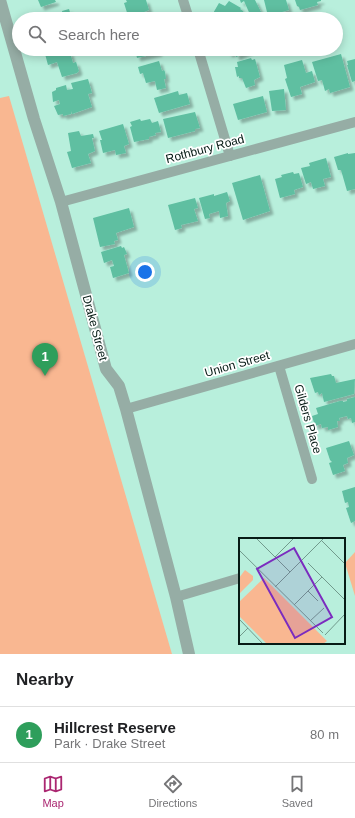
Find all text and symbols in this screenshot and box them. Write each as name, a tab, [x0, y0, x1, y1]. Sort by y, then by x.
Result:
search box	[12, 12, 343, 56]
icon: search	[26, 23, 48, 45]
text: Search here	[58, 26, 140, 43]
street label: Rothbury Road	[164, 132, 246, 166]
your location	[135, 262, 155, 282]
street label: Drake Street	[80, 294, 111, 363]
pin: 1	[32, 343, 58, 376]
street label: Union Street	[203, 348, 272, 380]
street label: Gilders Place	[291, 383, 325, 456]
inset map	[239, 538, 345, 644]
text: Nearby	[16, 670, 74, 689]
text: Hillcrest Reserve	[54, 719, 176, 736]
text: 1	[25, 727, 33, 742]
text: 80 m	[310, 727, 339, 742]
text: Park · Drake Street	[54, 736, 165, 751]
tab: Map	[42, 773, 64, 809]
tab: Directions	[148, 773, 197, 809]
tab: Saved	[282, 773, 313, 809]

